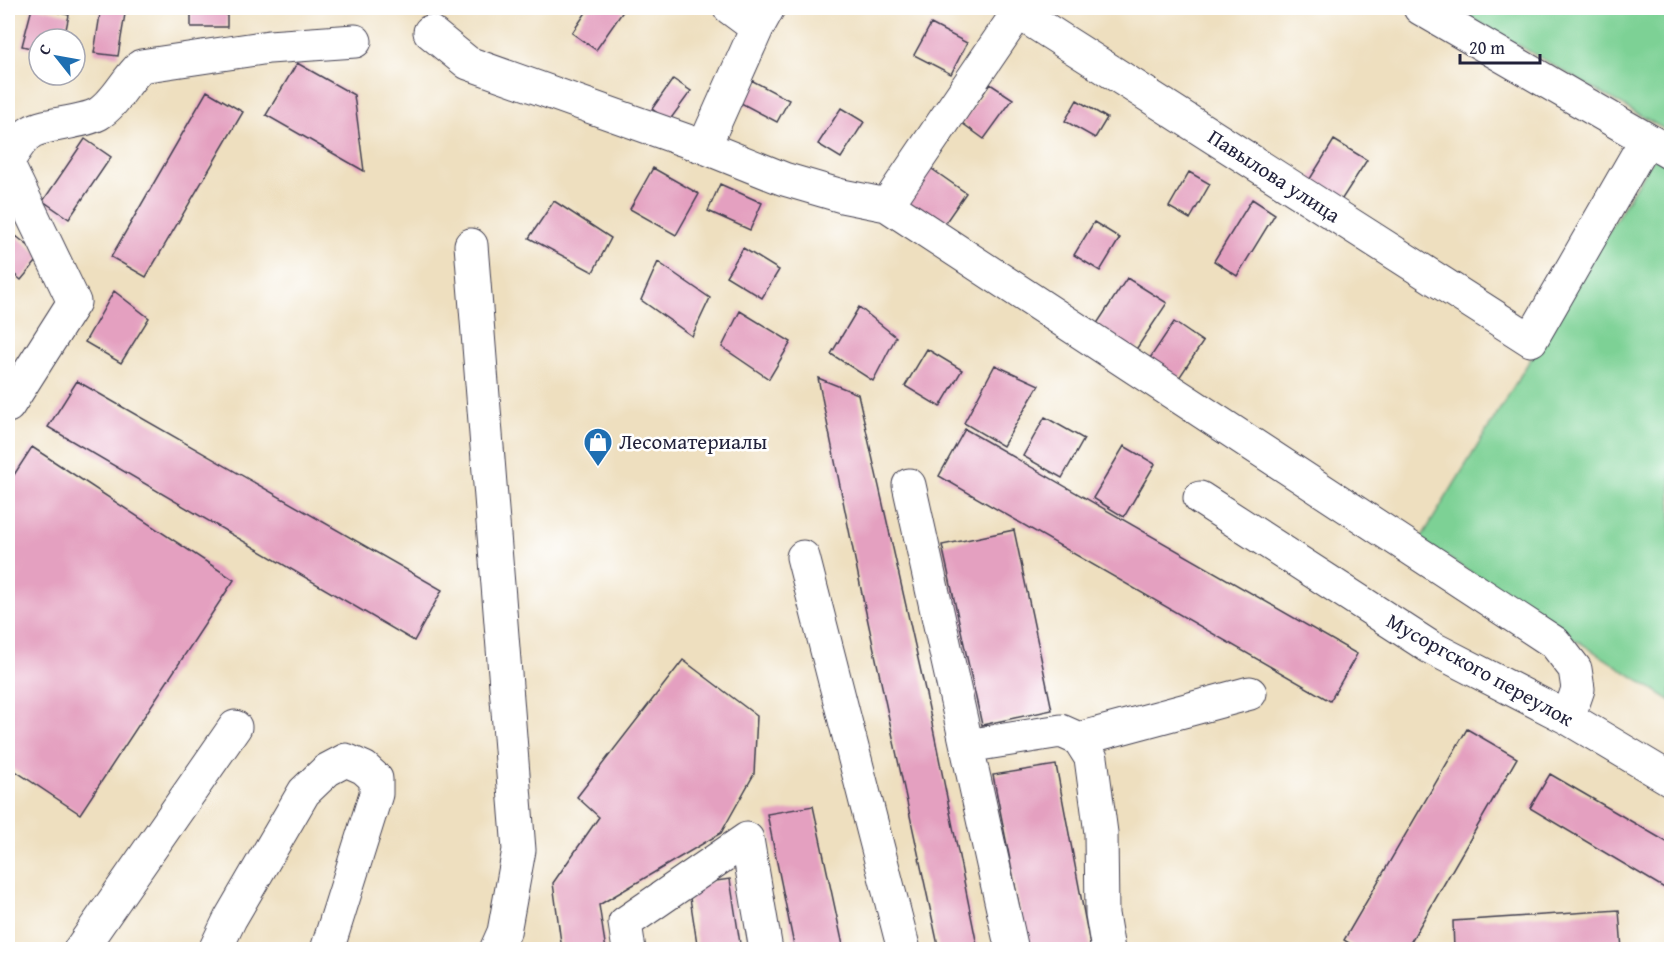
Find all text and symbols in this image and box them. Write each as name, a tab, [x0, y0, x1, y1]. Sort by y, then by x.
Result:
north arrow	[27, 27, 87, 87]
scale bar	[1460, 27, 1540, 65]
text: 20 m	[1469, 34, 1505, 61]
text: С	[32, 39, 57, 59]
street label: Павылова улица	[1202, 121, 1347, 230]
shop icon: Лесоматериалы	[582, 426, 614, 468]
place label: Лесоматериалы	[619, 426, 768, 457]
street label: Мусоргского переулок	[1381, 605, 1579, 734]

